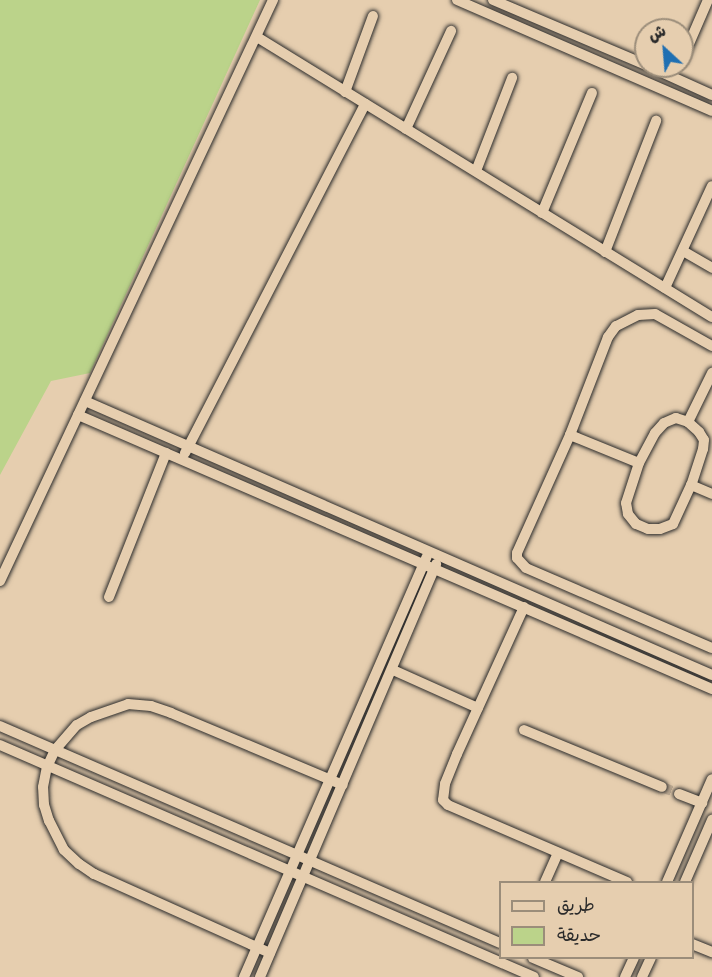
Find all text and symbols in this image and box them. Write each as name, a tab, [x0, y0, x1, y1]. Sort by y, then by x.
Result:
north arrow	[634, 18, 694, 78]
text: ش	[644, 20, 669, 46]
legend	[499, 881, 694, 959]
text: طريق	[557, 893, 595, 917]
text: حديقة	[557, 923, 601, 947]

